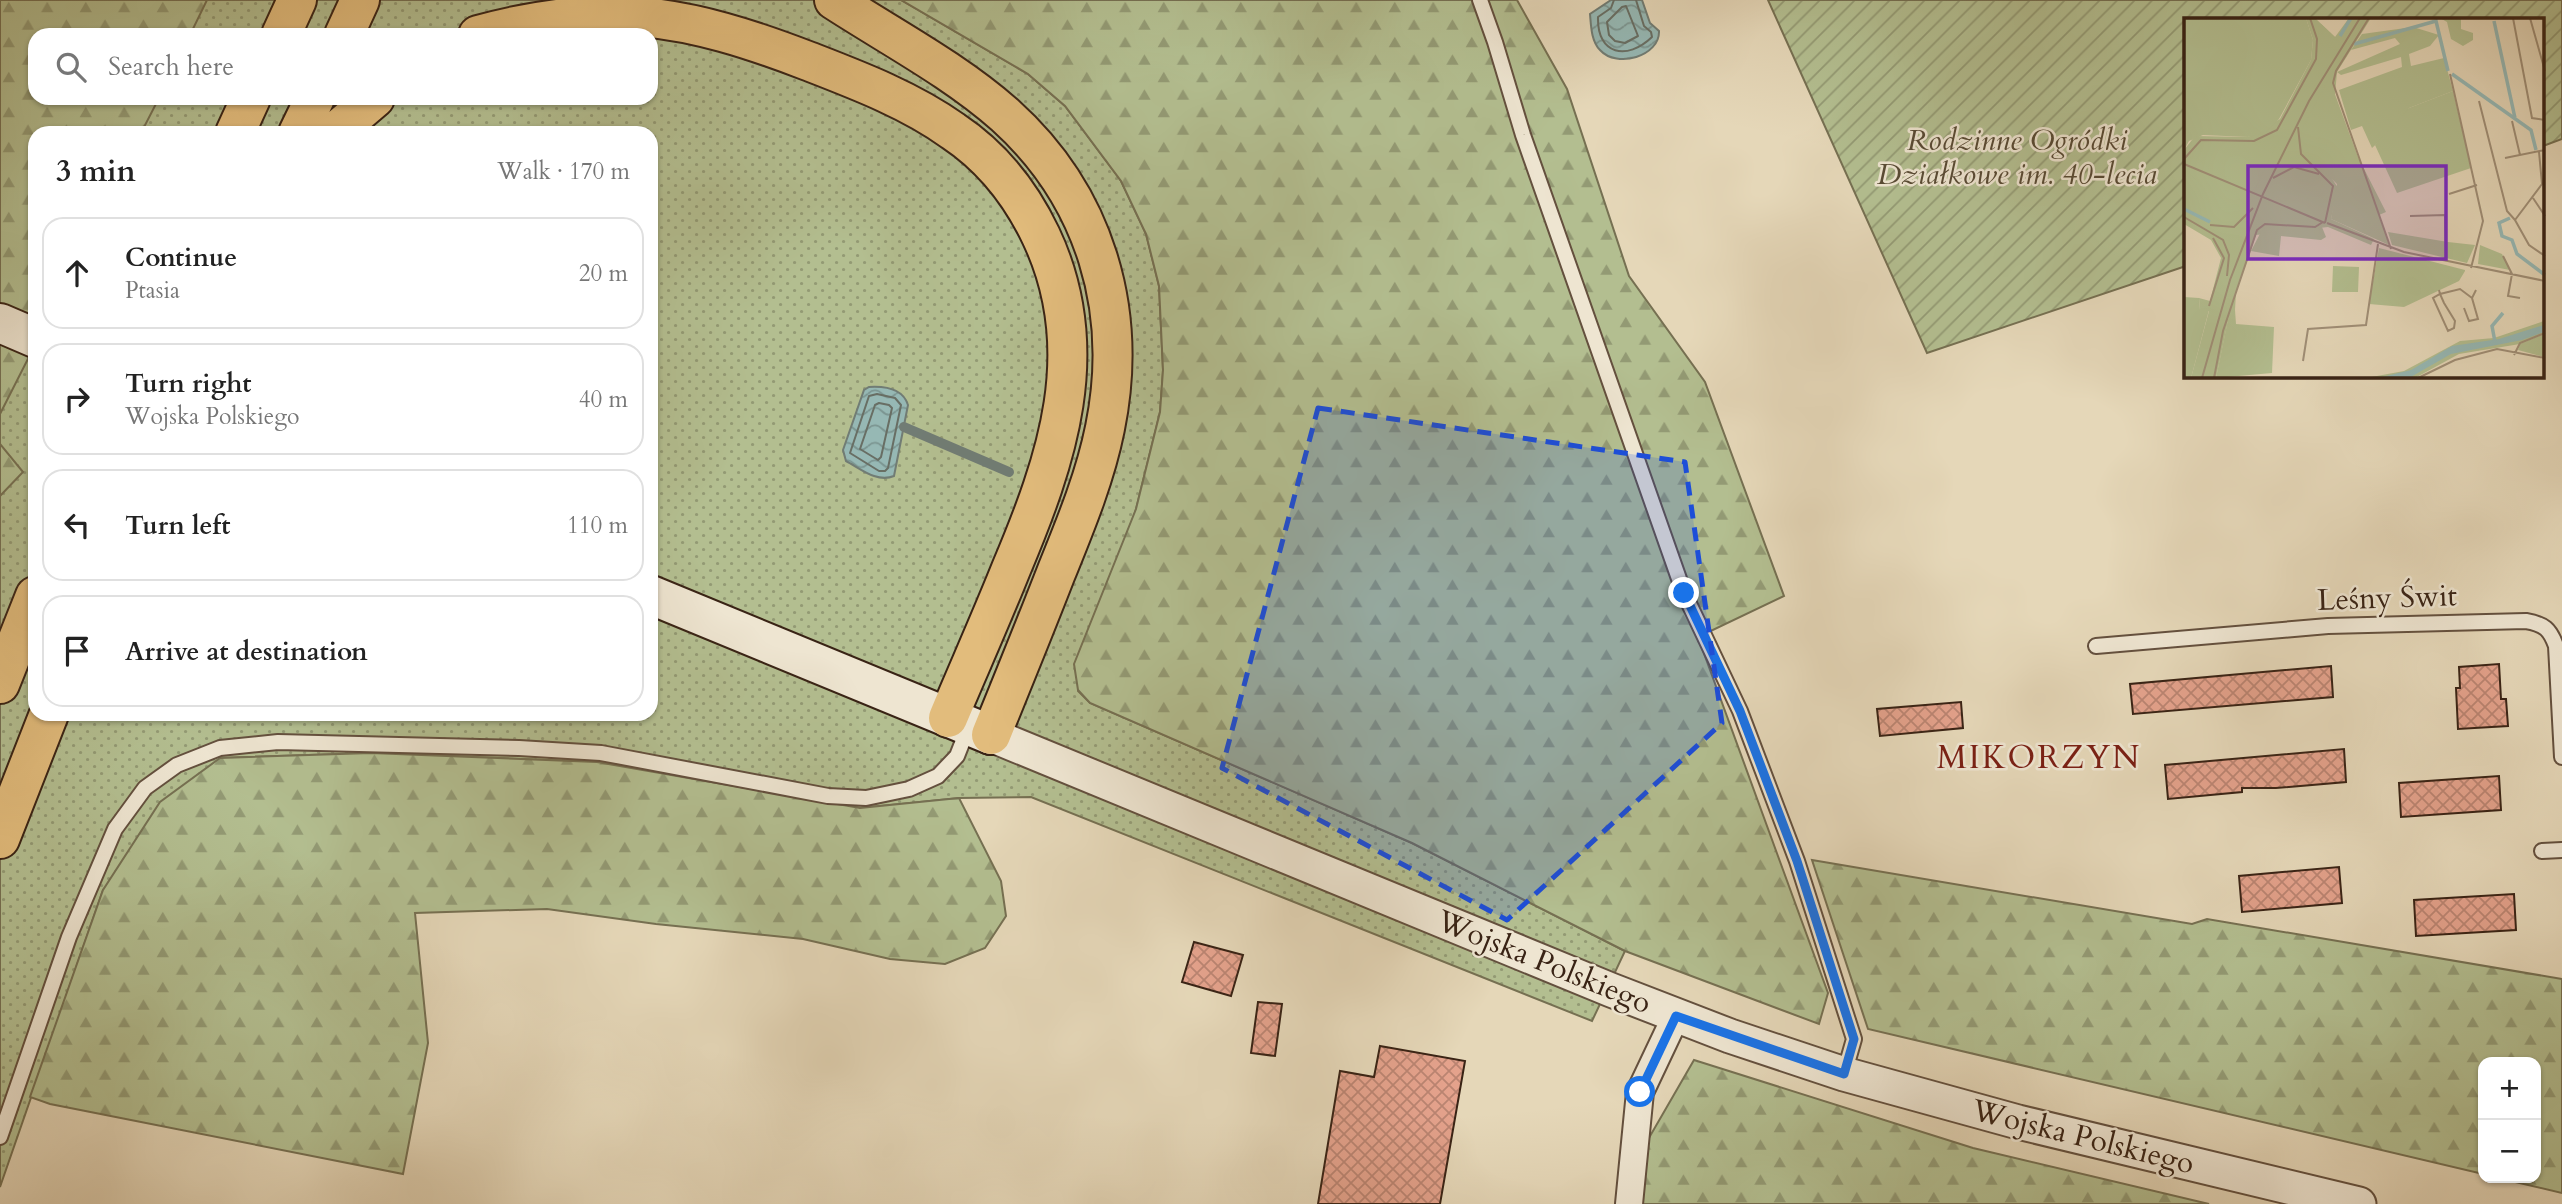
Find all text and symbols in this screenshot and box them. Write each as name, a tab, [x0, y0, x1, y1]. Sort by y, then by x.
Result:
inset map	[2184, 18, 2544, 378]
search box	[28, 28, 658, 105]
icon: search	[52, 48, 90, 86]
text: Search here	[108, 49, 234, 84]
park label: Rodzinne Ogródki Działkowe im. 40-lecia	[1877, 120, 2157, 195]
text: 3 min	[56, 151, 136, 192]
text: Walk · 170 m	[497, 156, 630, 187]
text: Continue	[125, 240, 237, 275]
icon: ahead	[58, 254, 96, 292]
text: 20 m	[579, 258, 628, 289]
text: Ptasia	[125, 275, 180, 306]
text: Turn right	[125, 366, 252, 401]
icon: right	[58, 380, 96, 418]
text: 40 m	[579, 384, 628, 415]
text: Wojska Polskiego	[125, 401, 300, 432]
icon: left	[58, 506, 96, 544]
text: Turn left	[125, 508, 230, 543]
text: 110 m	[567, 510, 628, 541]
street label: Leśny Świt	[2316, 575, 2458, 621]
route end	[1668, 577, 1699, 608]
icon: arrive	[58, 632, 96, 670]
text: Arrive at destination	[125, 634, 368, 669]
district label: MIKORZYN	[1937, 736, 2141, 780]
street label: Wojska Polskiego	[1430, 900, 1657, 1024]
map controls	[2478, 1057, 2541, 1183]
button: +	[2478, 1057, 2541, 1120]
route start	[1624, 1076, 1655, 1107]
street label: Wojska Polskiego	[1967, 1089, 2198, 1184]
button: −	[2478, 1120, 2541, 1183]

